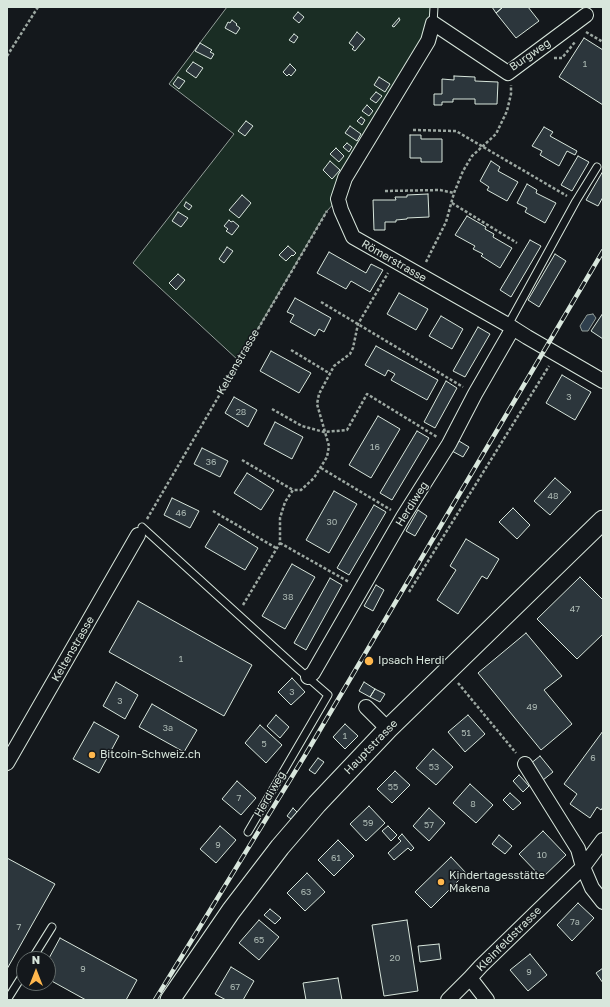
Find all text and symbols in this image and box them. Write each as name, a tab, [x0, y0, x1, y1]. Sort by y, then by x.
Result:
street label: Burgweg	[507, 36, 553, 74]
house number: 1	[583, 59, 587, 69]
street label: Römerstrasse	[359, 237, 429, 285]
street label: Keltenstrasse	[214, 327, 262, 397]
house number: 3	[566, 392, 572, 402]
house number: 28	[236, 407, 246, 417]
house number: 16	[370, 442, 380, 452]
house number: 36	[206, 457, 216, 467]
street label: Herdiweg	[393, 479, 431, 529]
house number: 48	[548, 491, 558, 501]
house number: 46	[176, 508, 186, 518]
house number: 30	[327, 517, 337, 527]
house number: 38	[283, 592, 293, 602]
house number: 47	[570, 604, 580, 614]
street label: Keltenstrasse	[49, 614, 97, 684]
house number: 1	[179, 654, 183, 664]
place label: Ipsach Herdi	[378, 654, 444, 668]
marker: Ipsach Herdi	[363, 655, 375, 667]
house number: 3	[289, 687, 295, 697]
house number: 3	[117, 696, 123, 706]
house number: 49	[527, 702, 537, 712]
street label: Hauptstrasse	[342, 717, 400, 777]
house number: 3a	[163, 723, 173, 733]
house number: 51	[461, 728, 471, 738]
house number: 1	[343, 731, 347, 741]
house number: 5	[261, 739, 267, 749]
place label: Bitcoin-Schweiz.ch	[100, 748, 201, 762]
marker: Bitcoin-Schweiz.ch	[87, 750, 97, 760]
house number: 6	[590, 753, 596, 763]
house number: 53	[429, 762, 439, 772]
street label: Herdiweg	[252, 769, 288, 819]
house number: 55	[388, 782, 398, 792]
house number: 7	[237, 793, 241, 803]
house number: 8	[470, 799, 476, 809]
house number: 59	[363, 818, 373, 828]
house number: 57	[424, 820, 434, 830]
house number: 9	[215, 840, 221, 850]
house number: 10	[537, 850, 547, 860]
house number: 61	[331, 853, 341, 863]
place label: Kindertagesstätte Makena	[449, 869, 545, 895]
marker: Kindertagesstätte Makena	[436, 877, 446, 887]
house number: 63	[301, 887, 311, 897]
street label: Kleinfeldstrasse	[474, 904, 544, 974]
house number: 7a	[570, 917, 580, 927]
house number: 7	[17, 922, 21, 932]
house number: 65	[254, 935, 264, 945]
north arrow	[16, 951, 56, 991]
text: N	[32, 953, 40, 966]
house number: 20	[390, 953, 400, 963]
house number: 9	[80, 964, 86, 974]
house number: 9	[526, 967, 532, 977]
house number: 67	[230, 982, 240, 992]

